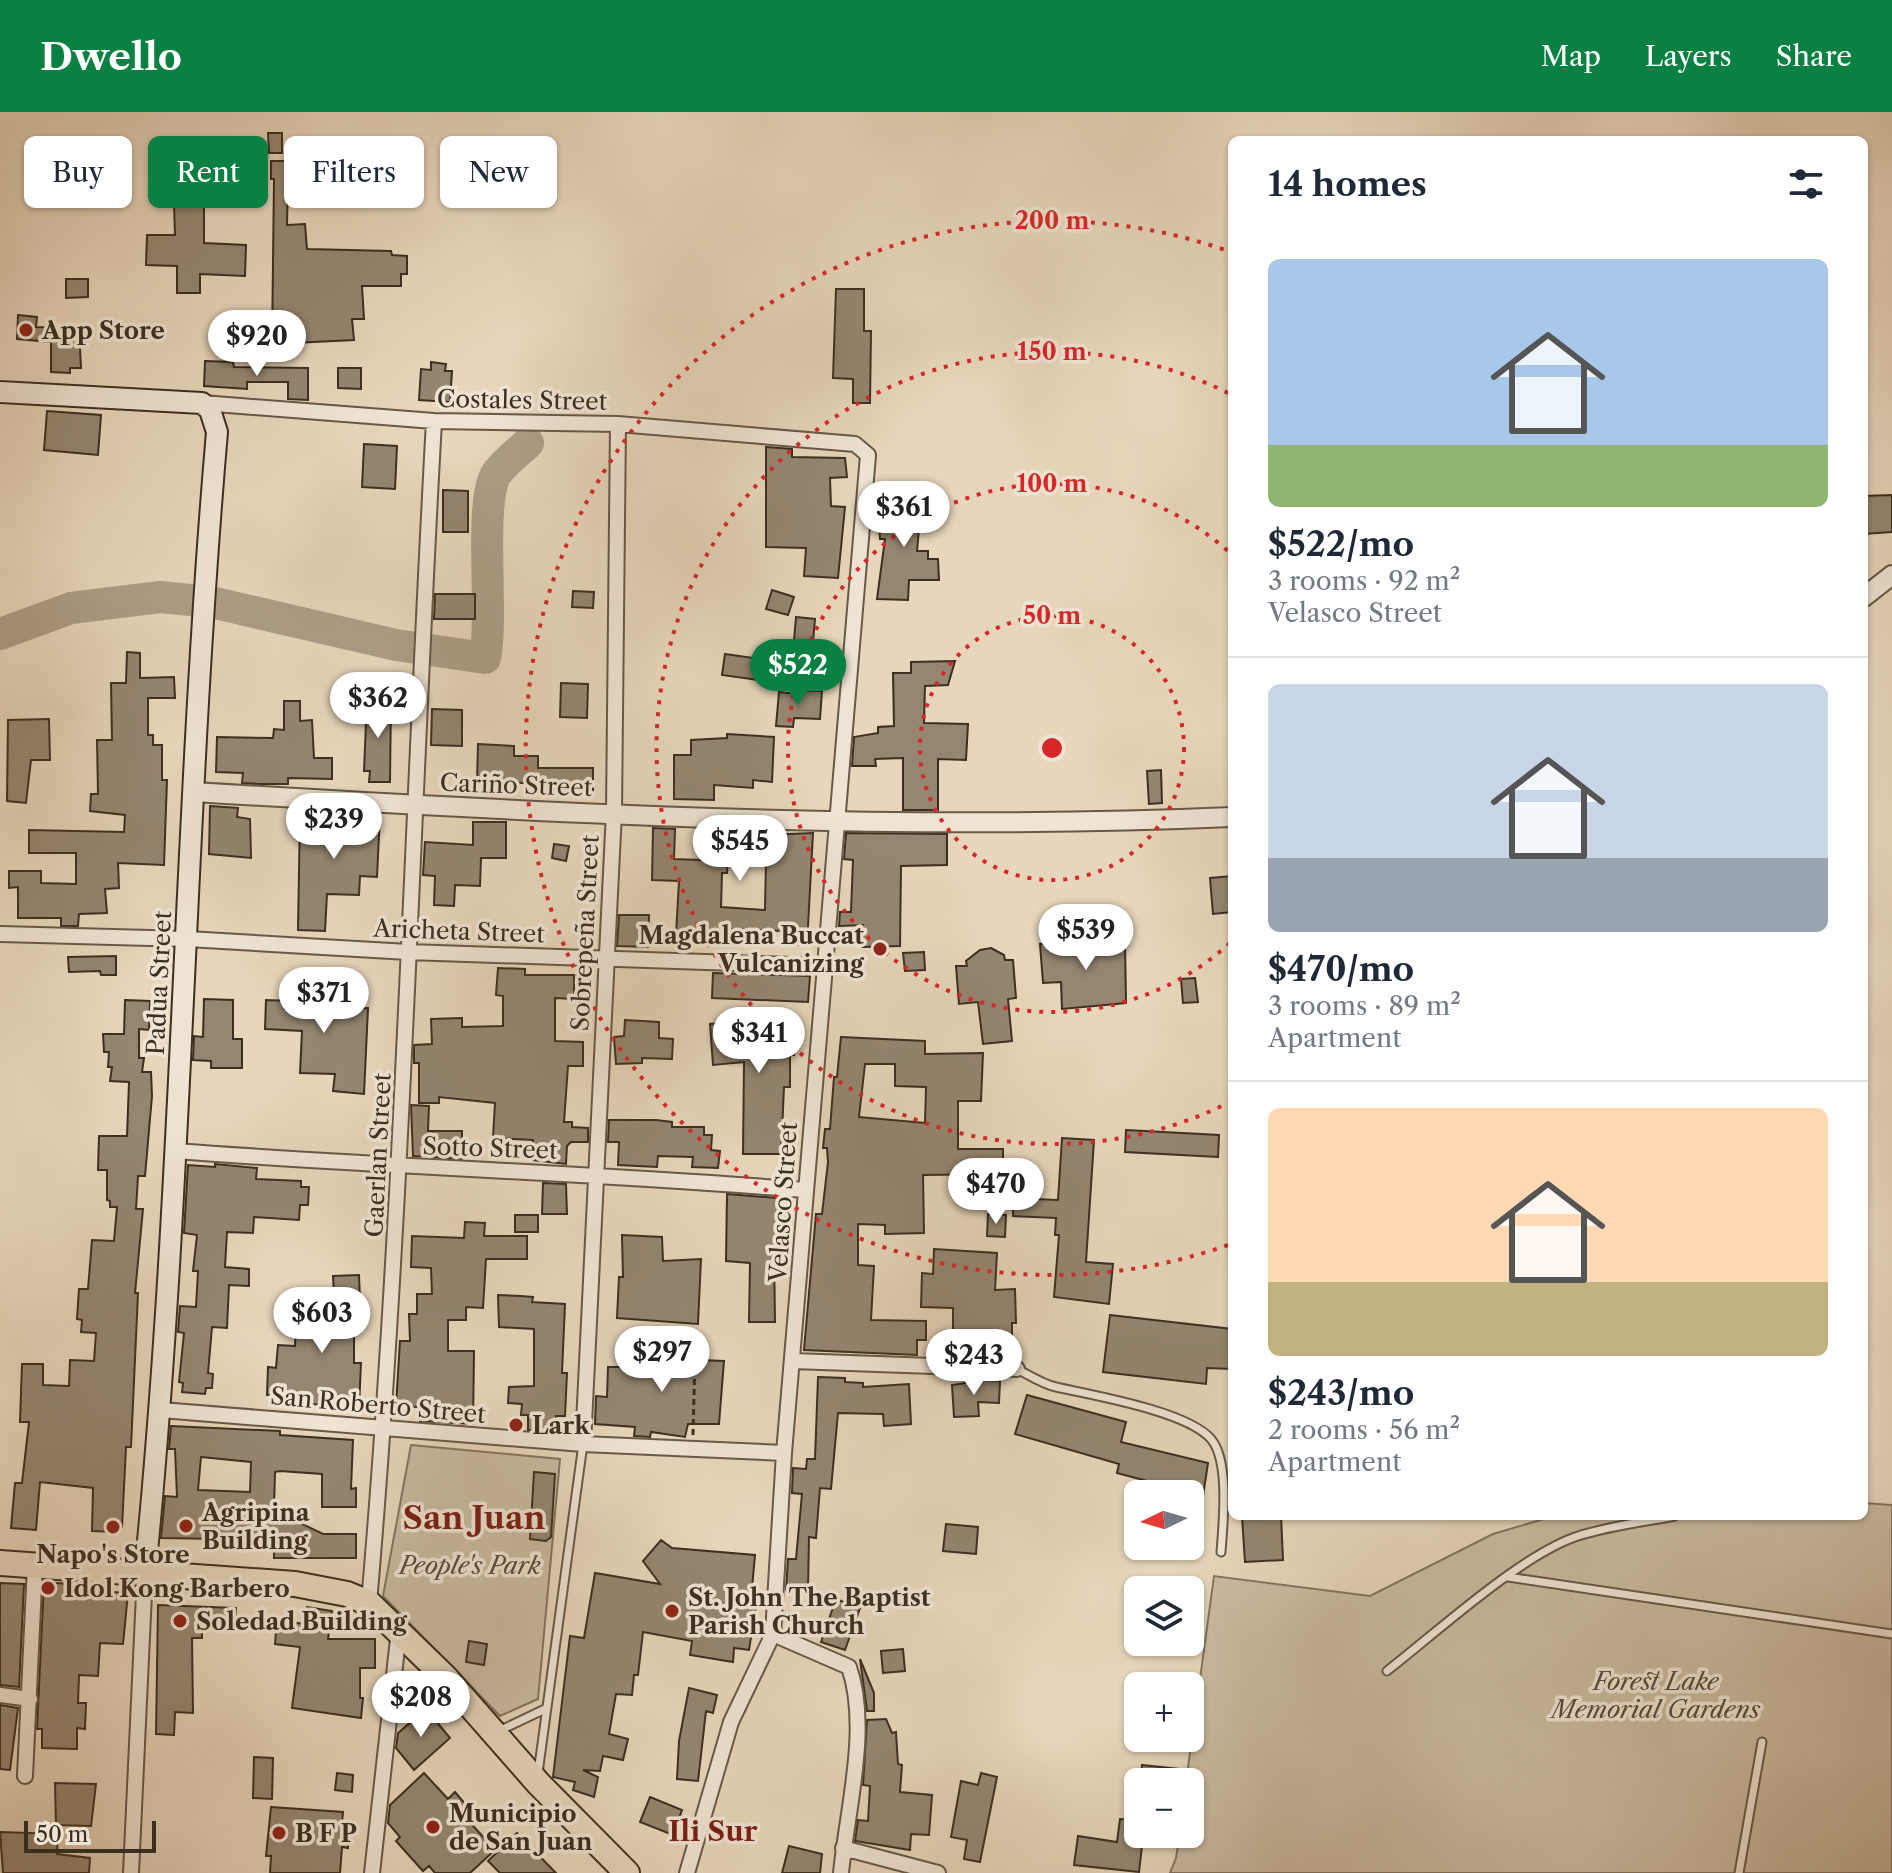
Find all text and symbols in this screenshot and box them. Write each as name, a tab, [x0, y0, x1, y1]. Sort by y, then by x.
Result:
text: Dwello	[40, 33, 182, 80]
text: Map	[1541, 39, 1601, 73]
text: Layers	[1645, 39, 1732, 73]
text: Share	[1776, 39, 1852, 73]
chip: Buy	[24, 136, 132, 208]
chip: Rent	[148, 136, 268, 208]
chip: Filters	[284, 136, 424, 208]
chip: New	[440, 136, 557, 208]
icon: filters	[1784, 162, 1828, 206]
text: 14 homes	[1268, 163, 1427, 205]
text: 200 m	[1015, 206, 1089, 235]
pin: $920	[210, 310, 304, 378]
icon: home	[1476, 311, 1620, 455]
place label: App Store	[41, 316, 165, 345]
text: $920	[226, 320, 288, 352]
marker: App Store	[17, 321, 35, 339]
text: 150 m	[1017, 337, 1087, 366]
street label: Costales Street	[437, 384, 608, 416]
text: 100 m	[1016, 469, 1088, 498]
pin: $361	[857, 481, 951, 549]
text: $361	[876, 491, 932, 523]
text: $522/mo	[1268, 523, 1414, 565]
text: 3 rooms · 92 m²	[1268, 565, 1460, 597]
text: Velasco Street	[1268, 597, 1442, 629]
text: 50 m	[1023, 601, 1081, 630]
pin: $522	[751, 639, 845, 707]
text: $522	[768, 649, 828, 681]
pin: $362	[331, 672, 425, 740]
text: $362	[348, 682, 408, 714]
centre of rings	[1038, 734, 1066, 762]
icon: home	[1476, 736, 1620, 880]
street label: Cariño Street	[439, 768, 593, 802]
pin: $239	[287, 793, 381, 861]
text: $239	[304, 803, 364, 835]
pin: $545	[693, 815, 787, 883]
text: $545	[711, 825, 769, 857]
street label: Sobrepeña Street	[565, 834, 605, 1032]
pin: $539	[1039, 904, 1133, 972]
street label: Padua Street	[141, 910, 177, 1056]
street label: Aricheta Street	[372, 913, 546, 949]
text: $539	[1056, 914, 1116, 946]
place label: Magdalena Buccat Vulcanizing	[639, 921, 865, 978]
marker: Magdalena Buccat Vulcanizing	[871, 940, 889, 958]
text: $470/mo	[1268, 948, 1414, 990]
pin: $371	[277, 967, 371, 1035]
text: $371	[297, 977, 351, 1009]
text: 3 rooms · 89 m²	[1268, 990, 1461, 1022]
pin: $341	[712, 1007, 806, 1075]
text: $341	[731, 1017, 787, 1049]
text: Apartment	[1268, 1022, 1401, 1054]
street label: Gaerlan Street	[359, 1071, 397, 1238]
street label: Velasco Street	[763, 1120, 803, 1284]
street label: Sotto Street	[422, 1131, 559, 1165]
pin: $470	[949, 1158, 1043, 1226]
icon: home	[1476, 1160, 1620, 1304]
text: $470	[966, 1168, 1026, 1200]
pin: $603	[275, 1287, 369, 1355]
text: $603	[291, 1297, 353, 1329]
pin: $297	[615, 1326, 709, 1394]
pin: $243	[927, 1329, 1021, 1397]
text: $297	[633, 1336, 691, 1368]
text: $243	[944, 1339, 1004, 1371]
text: $243/mo	[1268, 1372, 1414, 1414]
street label: San Roberto Street	[269, 1381, 487, 1429]
place label: Lark	[532, 1411, 591, 1440]
text: 2 rooms · 56 m²	[1268, 1414, 1460, 1446]
marker: Lark	[507, 1416, 525, 1434]
text: Apartment	[1268, 1446, 1401, 1478]
north arrow	[1124, 1480, 1204, 1560]
map controls	[1124, 1480, 1204, 1848]
place label: Agripina Building	[201, 1498, 311, 1555]
district label: San Juan	[403, 1498, 545, 1537]
marker: Agripina Building	[177, 1517, 195, 1535]
marker: Napo's Store	[104, 1518, 122, 1536]
place label: Napo's Store	[36, 1540, 190, 1569]
park label: People's Park	[397, 1551, 541, 1580]
place label: Idol Kong Barbero	[64, 1574, 290, 1603]
button: layers	[1124, 1576, 1204, 1656]
marker: Idol Kong Barbero	[39, 1579, 57, 1597]
place label: St. John The Baptist Parish Church	[688, 1583, 931, 1640]
marker: St. John The Baptist Parish Church	[663, 1602, 681, 1620]
place label: Soledad Building	[196, 1607, 408, 1636]
marker: Soledad Building	[171, 1612, 189, 1630]
park label: Forest Lake Memorial Gardens	[1549, 1667, 1761, 1724]
pin: $208	[374, 1671, 468, 1739]
button: +	[1124, 1672, 1204, 1752]
text: $208	[390, 1681, 452, 1713]
button: −	[1124, 1768, 1204, 1848]
place label: Municipio de San Juan	[449, 1799, 593, 1856]
district label: Ili Sur	[669, 1814, 758, 1848]
scale bar	[24, 1817, 156, 1853]
marker: Municipio de San Juan	[424, 1818, 442, 1836]
place label: B F P	[295, 1819, 357, 1848]
text: 50 m	[36, 1821, 88, 1848]
marker: B F P	[270, 1824, 288, 1842]

